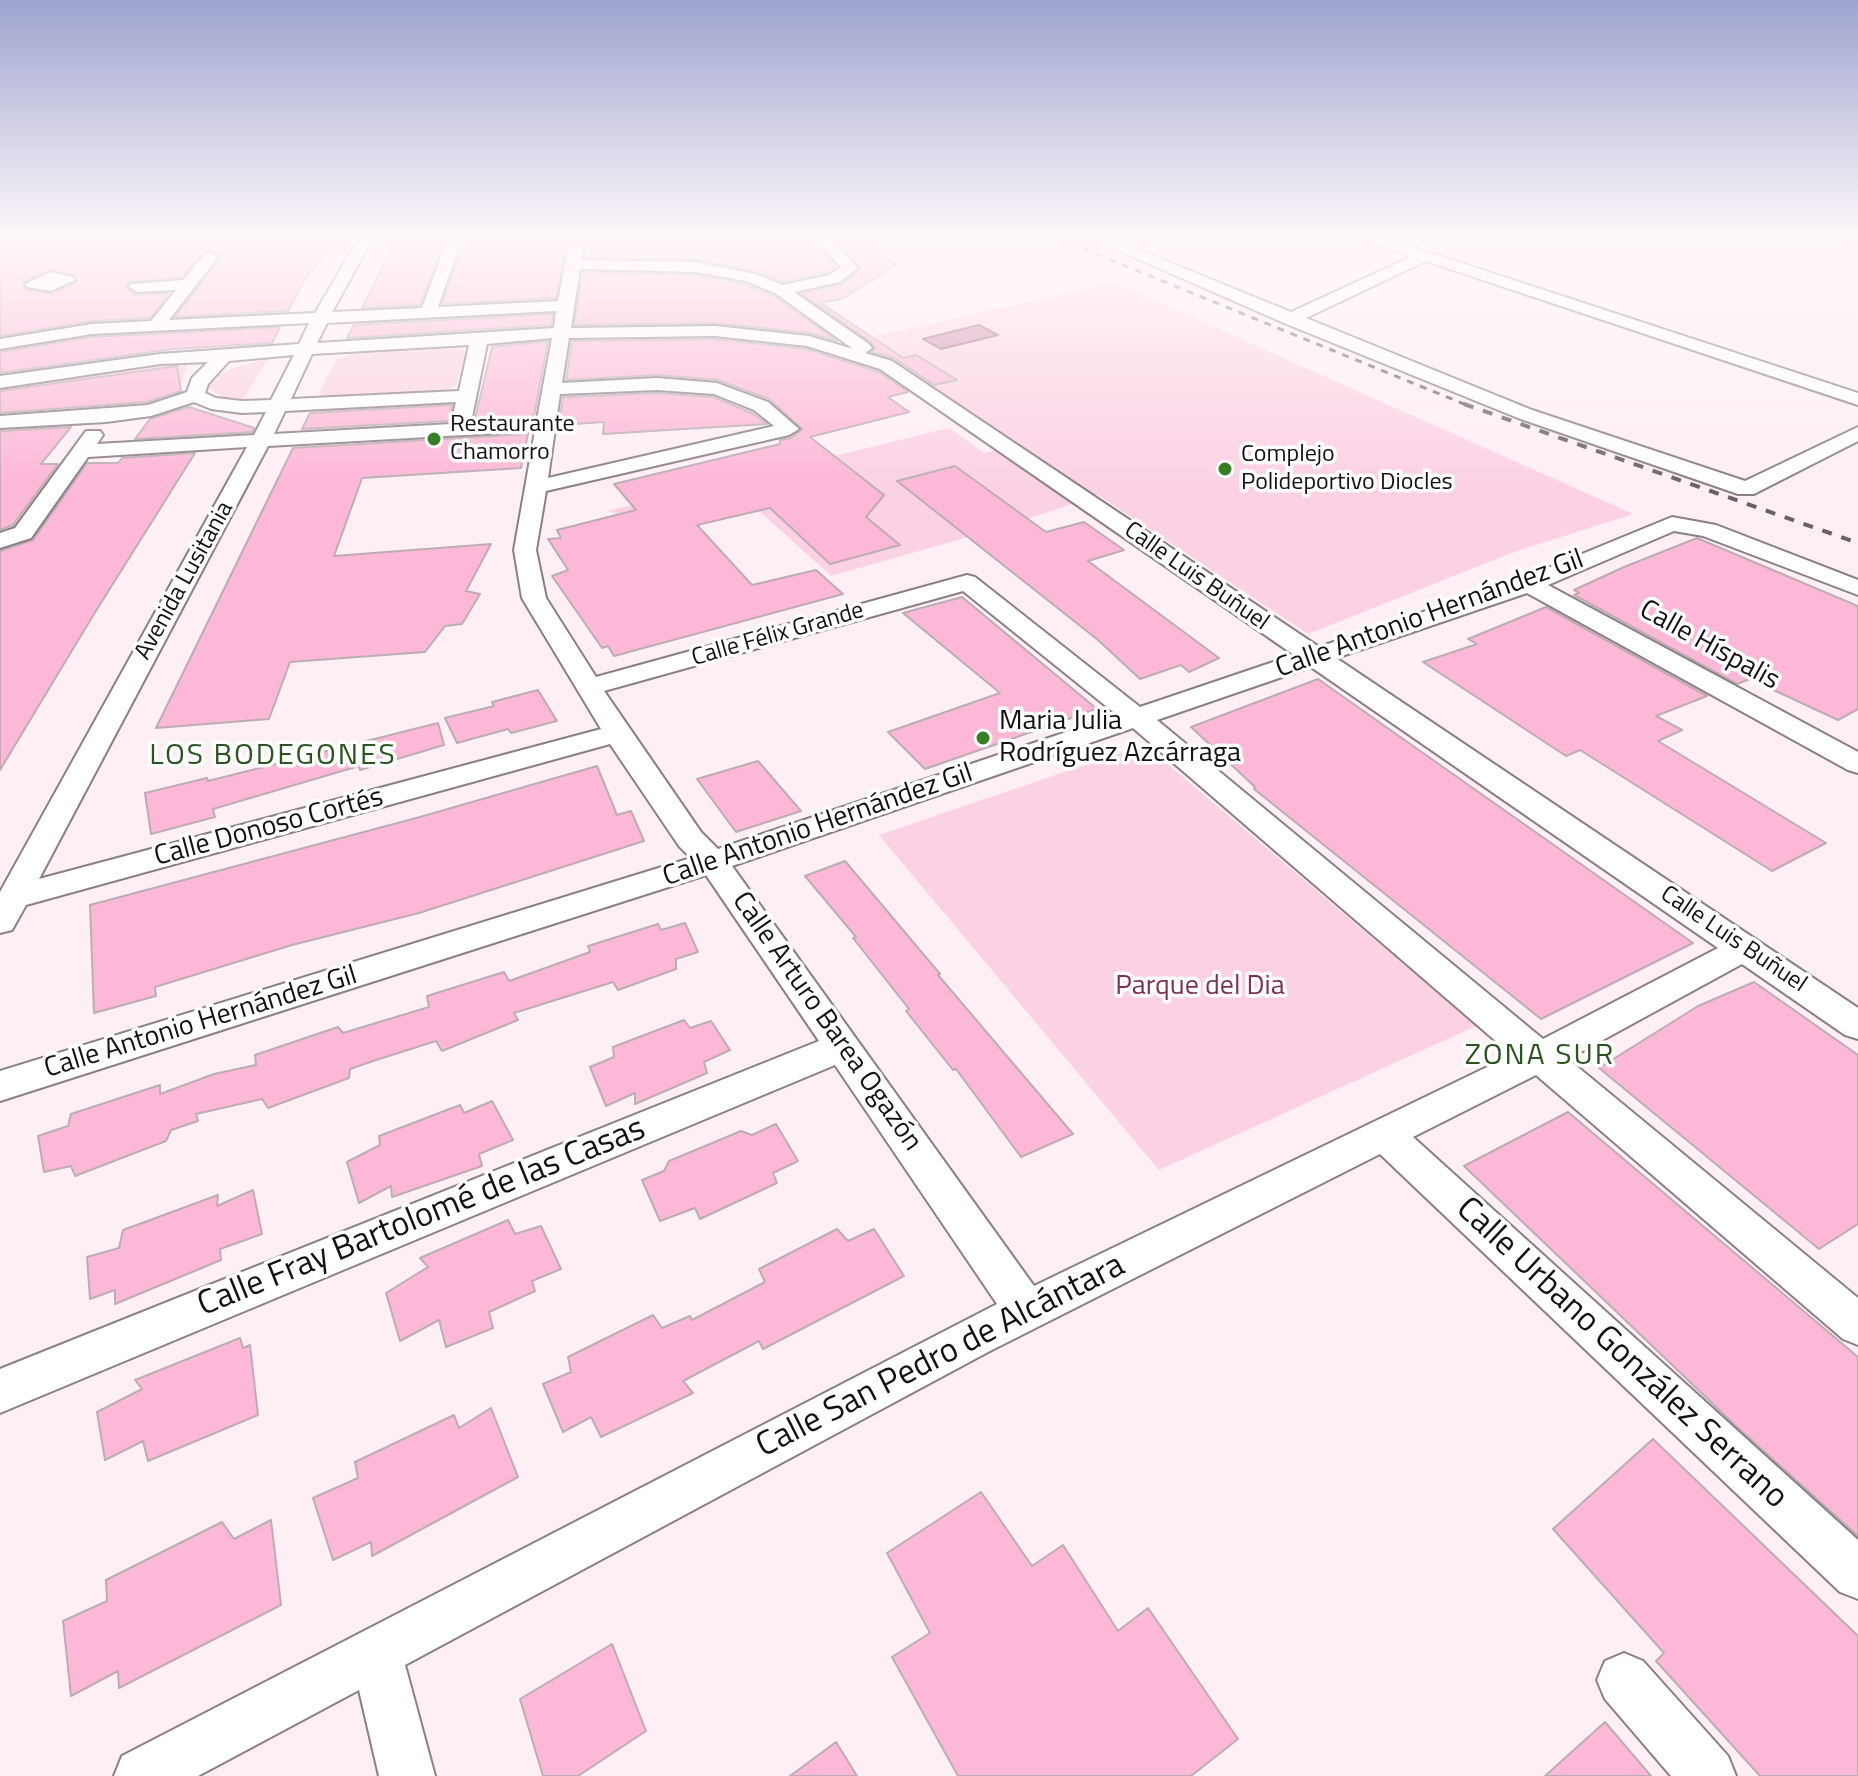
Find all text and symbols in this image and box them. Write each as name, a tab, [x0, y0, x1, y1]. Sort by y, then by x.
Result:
place label: Restaurante Chamorro	[450, 411, 575, 467]
marker: Restaurante Chamorro	[425, 430, 443, 448]
place label: Complejo Polideportivo Diocles	[1241, 441, 1453, 497]
marker: Complejo Polideportivo Diocles	[1216, 460, 1234, 478]
street label: Avenida Lusitania	[130, 497, 240, 665]
street label: Calle Luis Buñuel	[1118, 516, 1274, 638]
street label: Calle Antonio Hernández Gil	[1271, 544, 1589, 686]
street label: Calle Híspalis	[1633, 594, 1785, 698]
street label: Calle Félix Grande	[689, 597, 867, 673]
place label: Maria Julia Rodríguez Azcárraga	[999, 705, 1241, 771]
marker: Maria Julia Rodríguez Azcárraga	[974, 729, 992, 747]
district label: LOS BODEGONES	[149, 739, 397, 775]
street label: Calle Antonio Hernández Gil	[659, 757, 977, 895]
street label: Calle Donoso Cortés	[151, 781, 387, 875]
street label: Calle Luis Buñuel	[1654, 880, 1812, 1000]
street label: Calle Arturo Barea Ogazón	[724, 886, 928, 1158]
street label: Calle Antonio Hernández Gil	[41, 959, 361, 1087]
park label: Parque del Dia	[1115, 970, 1285, 1004]
district label: ZONA SUR	[1465, 1039, 1615, 1075]
street label: Calle Fray Bartolomé de las Casas	[192, 1109, 652, 1327]
street label: Calle Urbano González Serrano	[1447, 1190, 1795, 1518]
street label: Calle San Pedro de Alcántara	[750, 1246, 1132, 1468]

